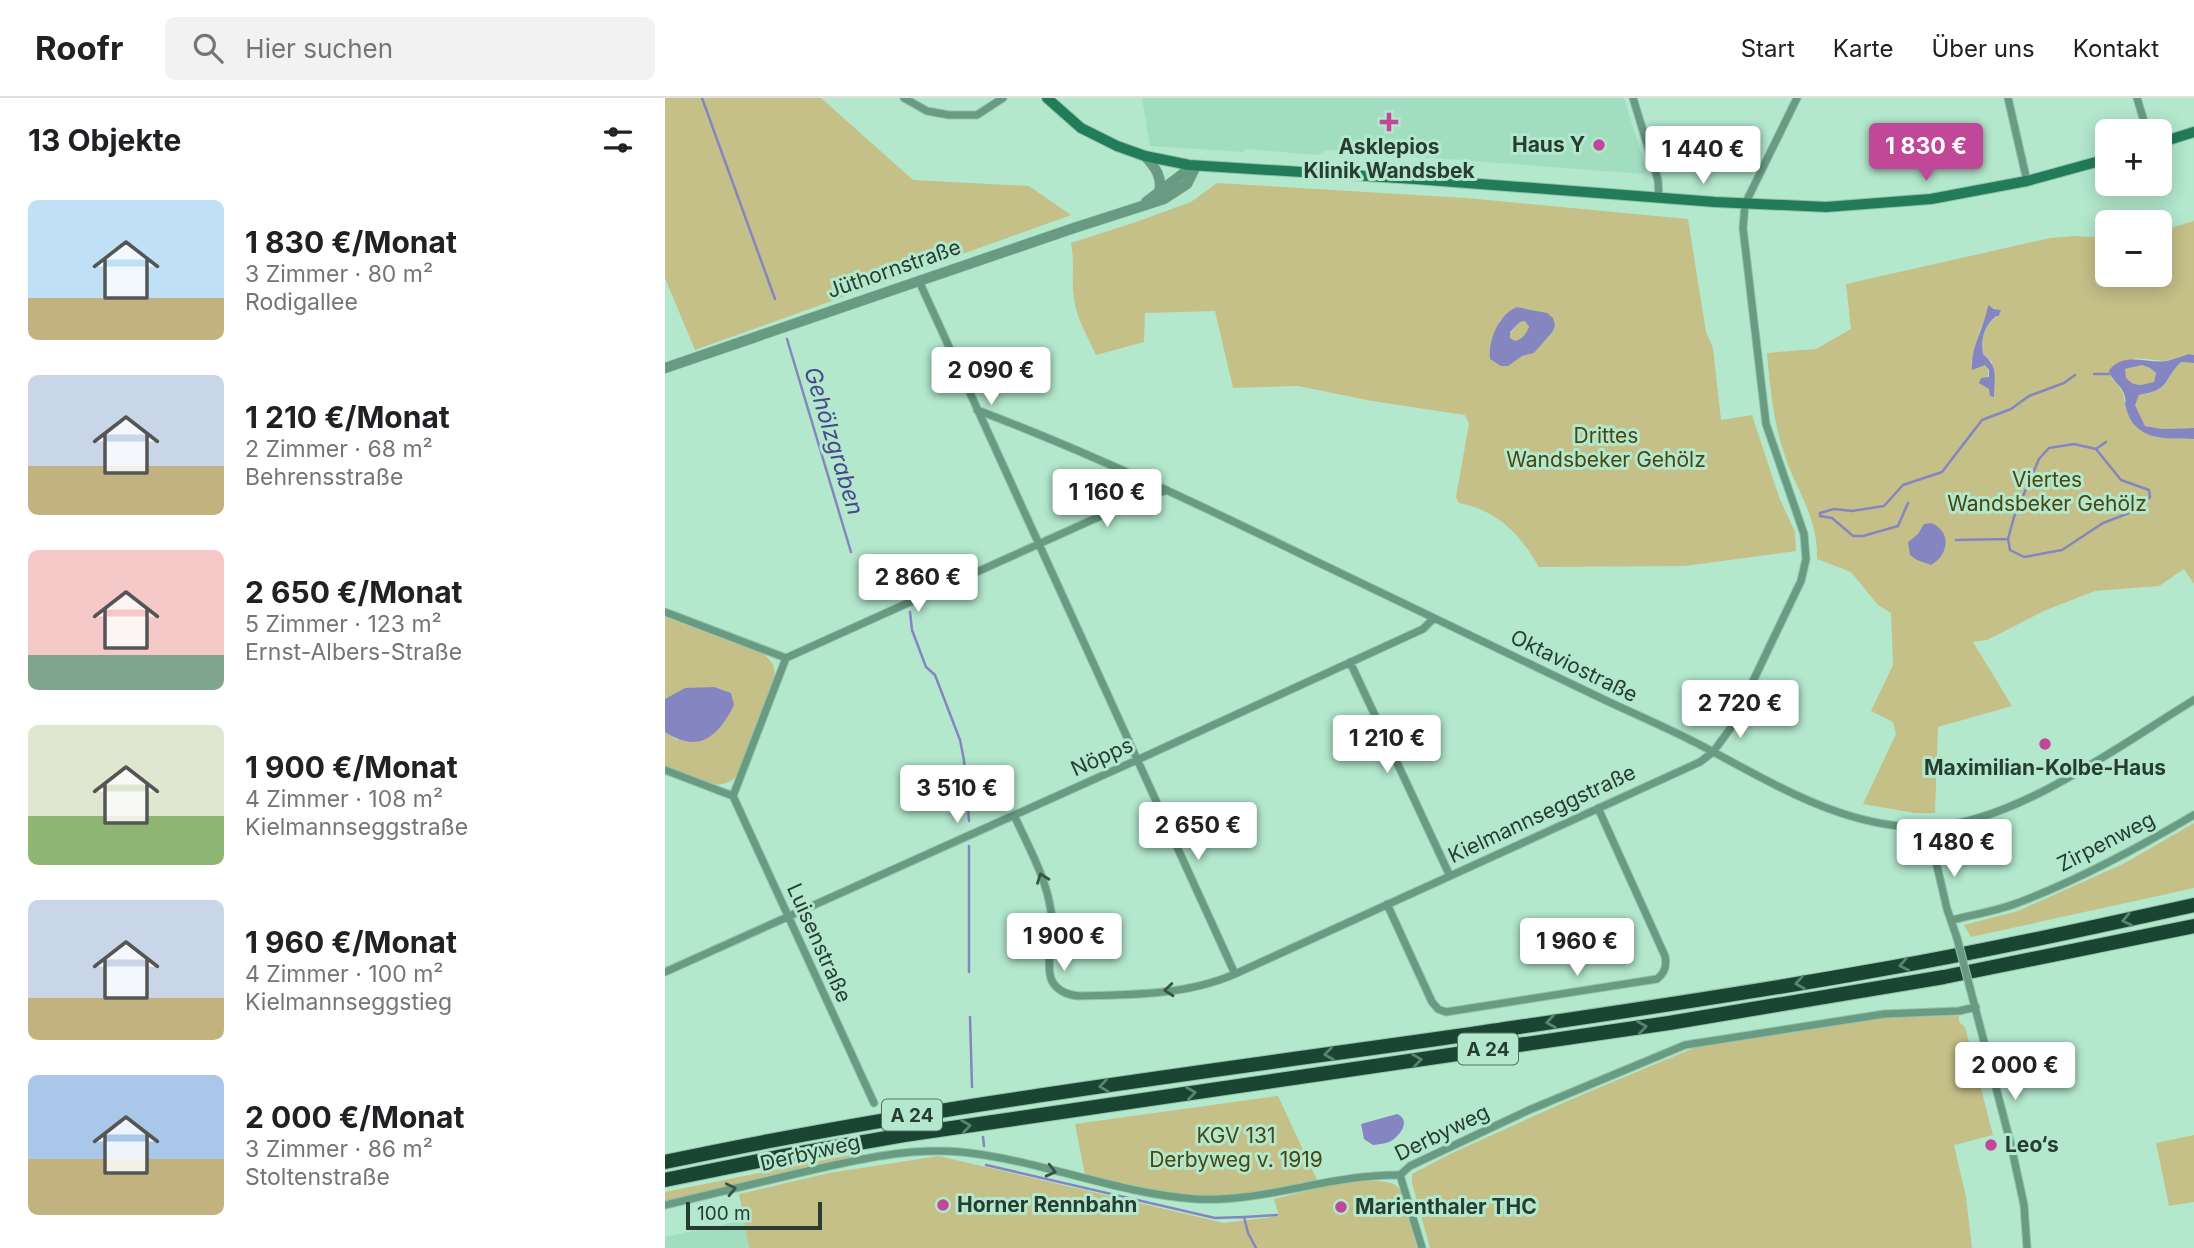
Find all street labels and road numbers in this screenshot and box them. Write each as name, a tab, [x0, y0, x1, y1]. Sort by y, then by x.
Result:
street label: Jüthornstraße	[824, 234, 964, 303]
street label: Oktaviostraße	[1507, 624, 1642, 707]
street label: Nöpps	[1067, 732, 1137, 781]
street label: Kielmannseggstraße	[1444, 759, 1639, 868]
street label: Zirpenweg	[2053, 806, 2159, 877]
street label: Luisenstraße	[782, 879, 857, 1006]
road number: A 24	[1458, 1034, 1518, 1065]
road number: A 24	[882, 1099, 942, 1130]
street label: Derbyweg	[1391, 1099, 1493, 1166]
street label: Derbyweg	[757, 1129, 862, 1176]

